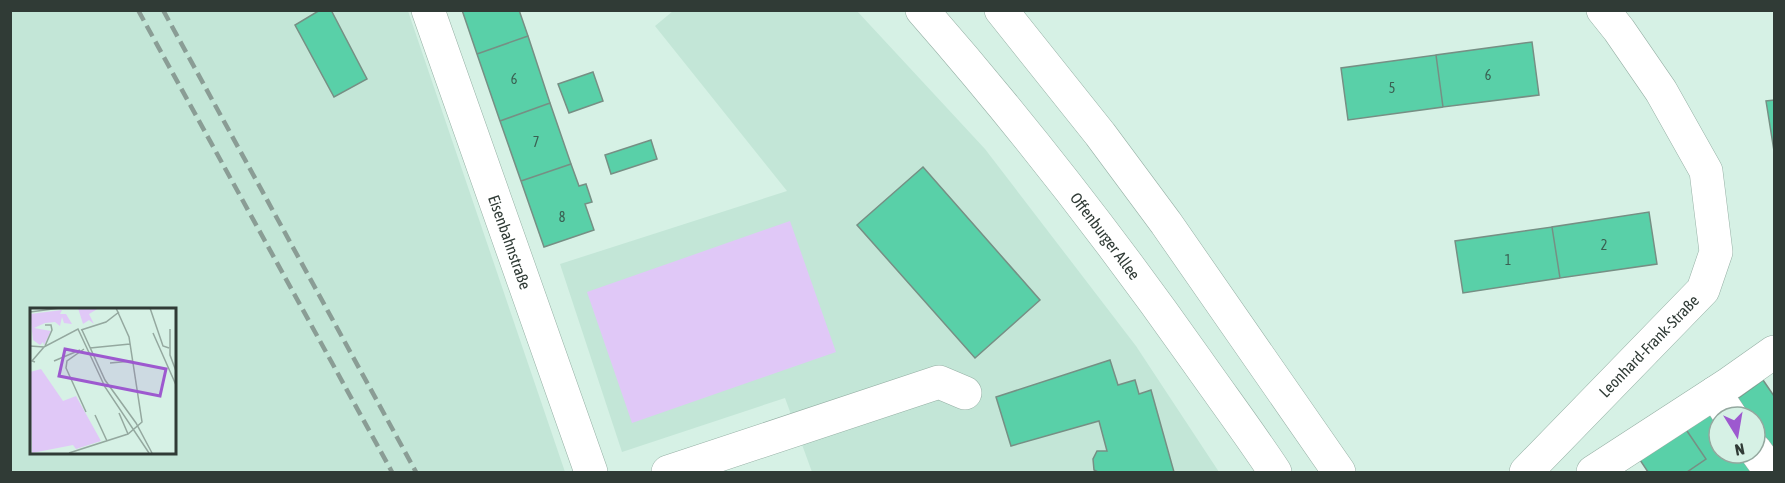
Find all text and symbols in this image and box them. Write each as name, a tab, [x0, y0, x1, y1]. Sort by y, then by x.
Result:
house number: 6	[1485, 67, 1492, 83]
house number: 6	[511, 71, 518, 87]
house number: 5	[1389, 80, 1395, 96]
house number: 7	[533, 134, 539, 150]
street label: Offenburger Allee	[1067, 189, 1144, 283]
street label: Eisenbahnstraße	[485, 192, 535, 292]
house number: 8	[559, 209, 566, 225]
house number: 2	[1601, 237, 1607, 253]
house number: 1	[1505, 252, 1511, 268]
street label: Leonhard-Frank-Straße	[1595, 291, 1702, 401]
inset map	[30, 308, 176, 453]
north arrow	[1707, 405, 1767, 465]
text: N	[1734, 440, 1746, 459]

